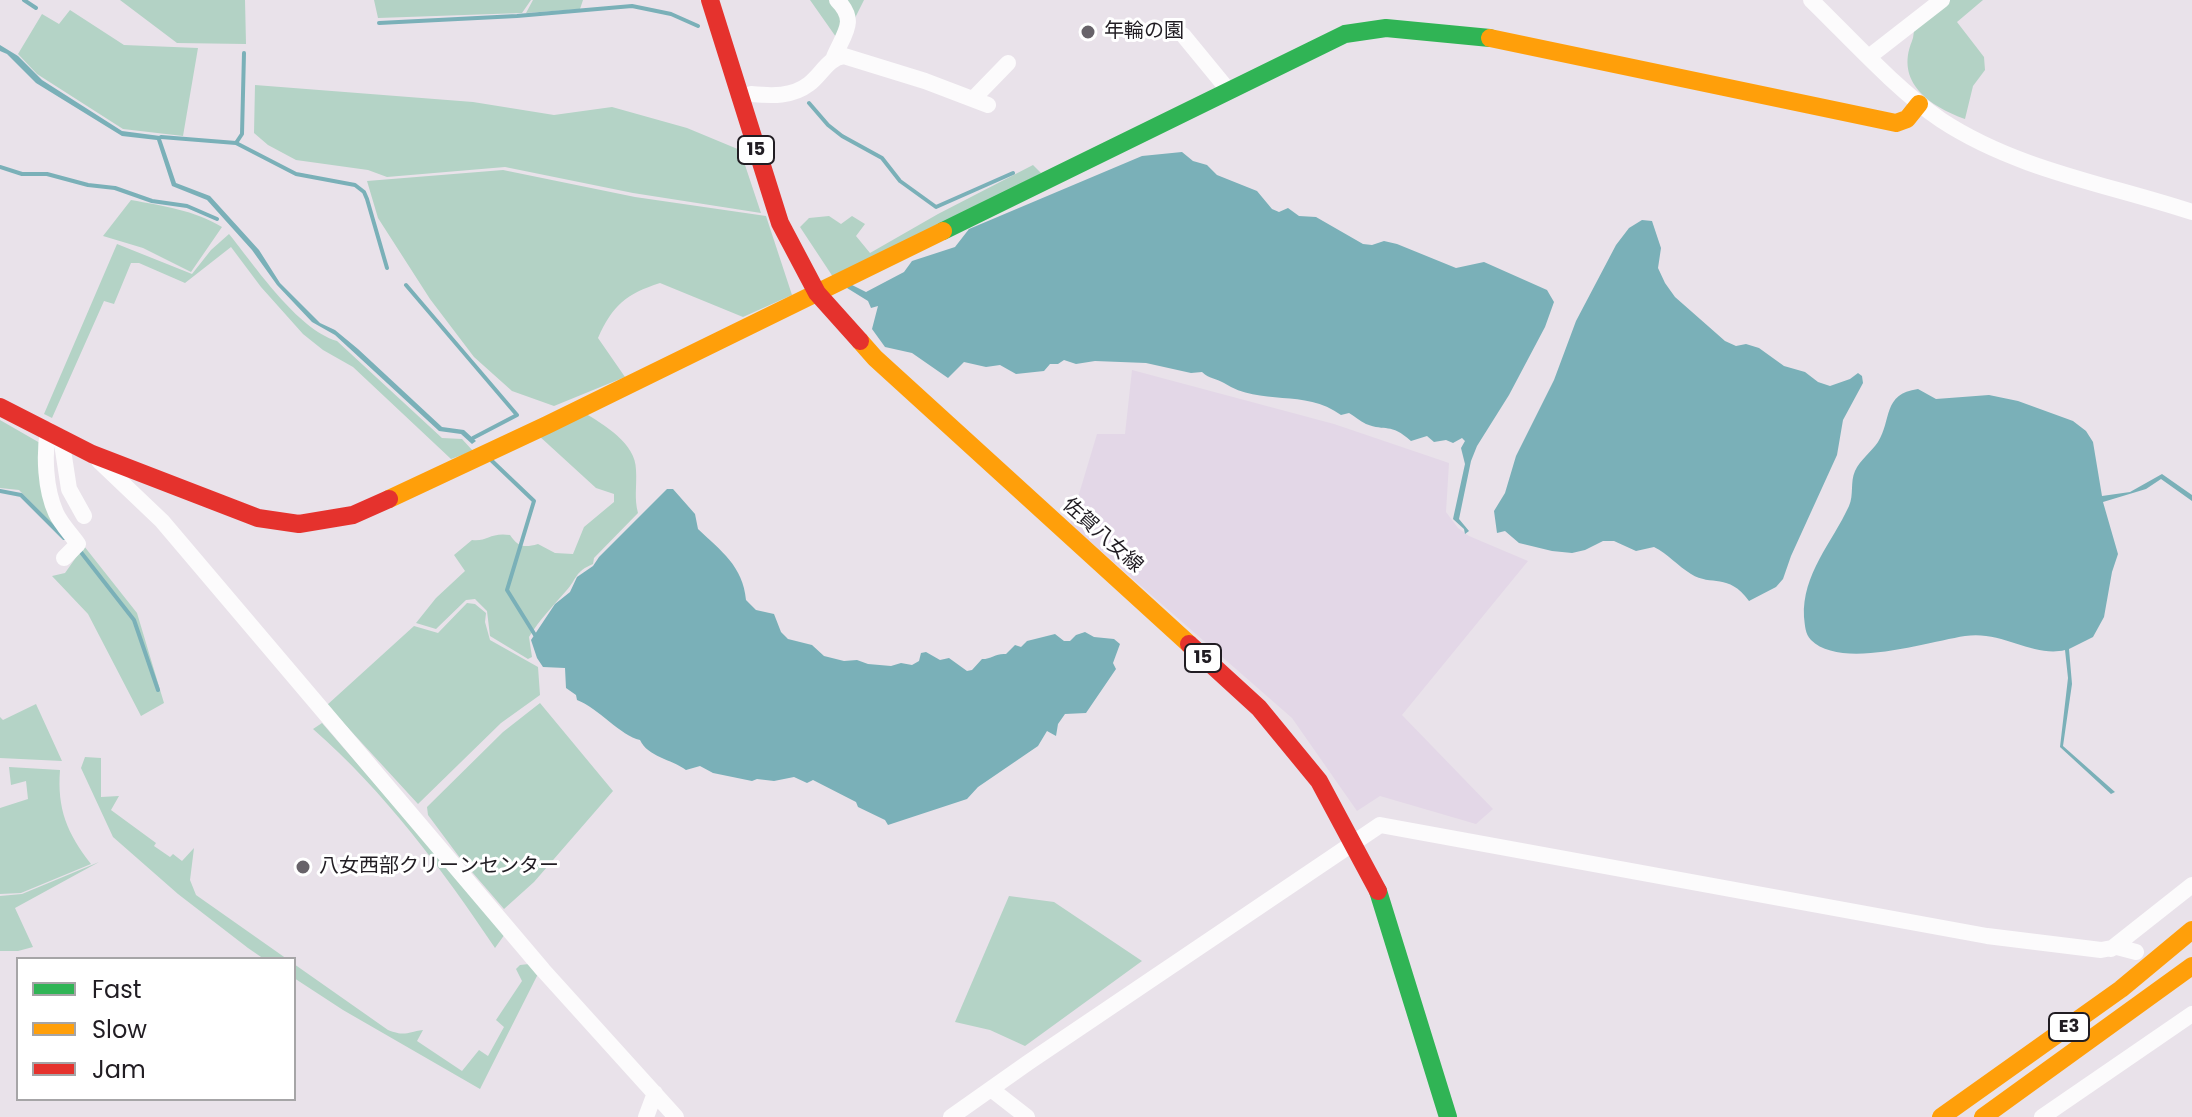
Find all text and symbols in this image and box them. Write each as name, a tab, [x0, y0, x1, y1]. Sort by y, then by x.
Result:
place label: 年輪の園	[1104, 20, 1184, 44]
marker: 年輪の園	[1079, 23, 1097, 41]
road number: 15	[738, 136, 774, 164]
street label: 佐賀八女線	[1057, 494, 1147, 578]
road number: 15	[1185, 644, 1221, 672]
place label: 八女西部クリーンセンター	[319, 855, 559, 879]
marker: 八女西部クリーンセンター	[294, 858, 312, 876]
legend	[16, 957, 296, 1101]
text: Fast	[92, 973, 142, 1006]
text: Slow	[92, 1013, 147, 1046]
road number: E3	[2049, 1013, 2089, 1041]
text: Jam	[92, 1053, 146, 1086]

